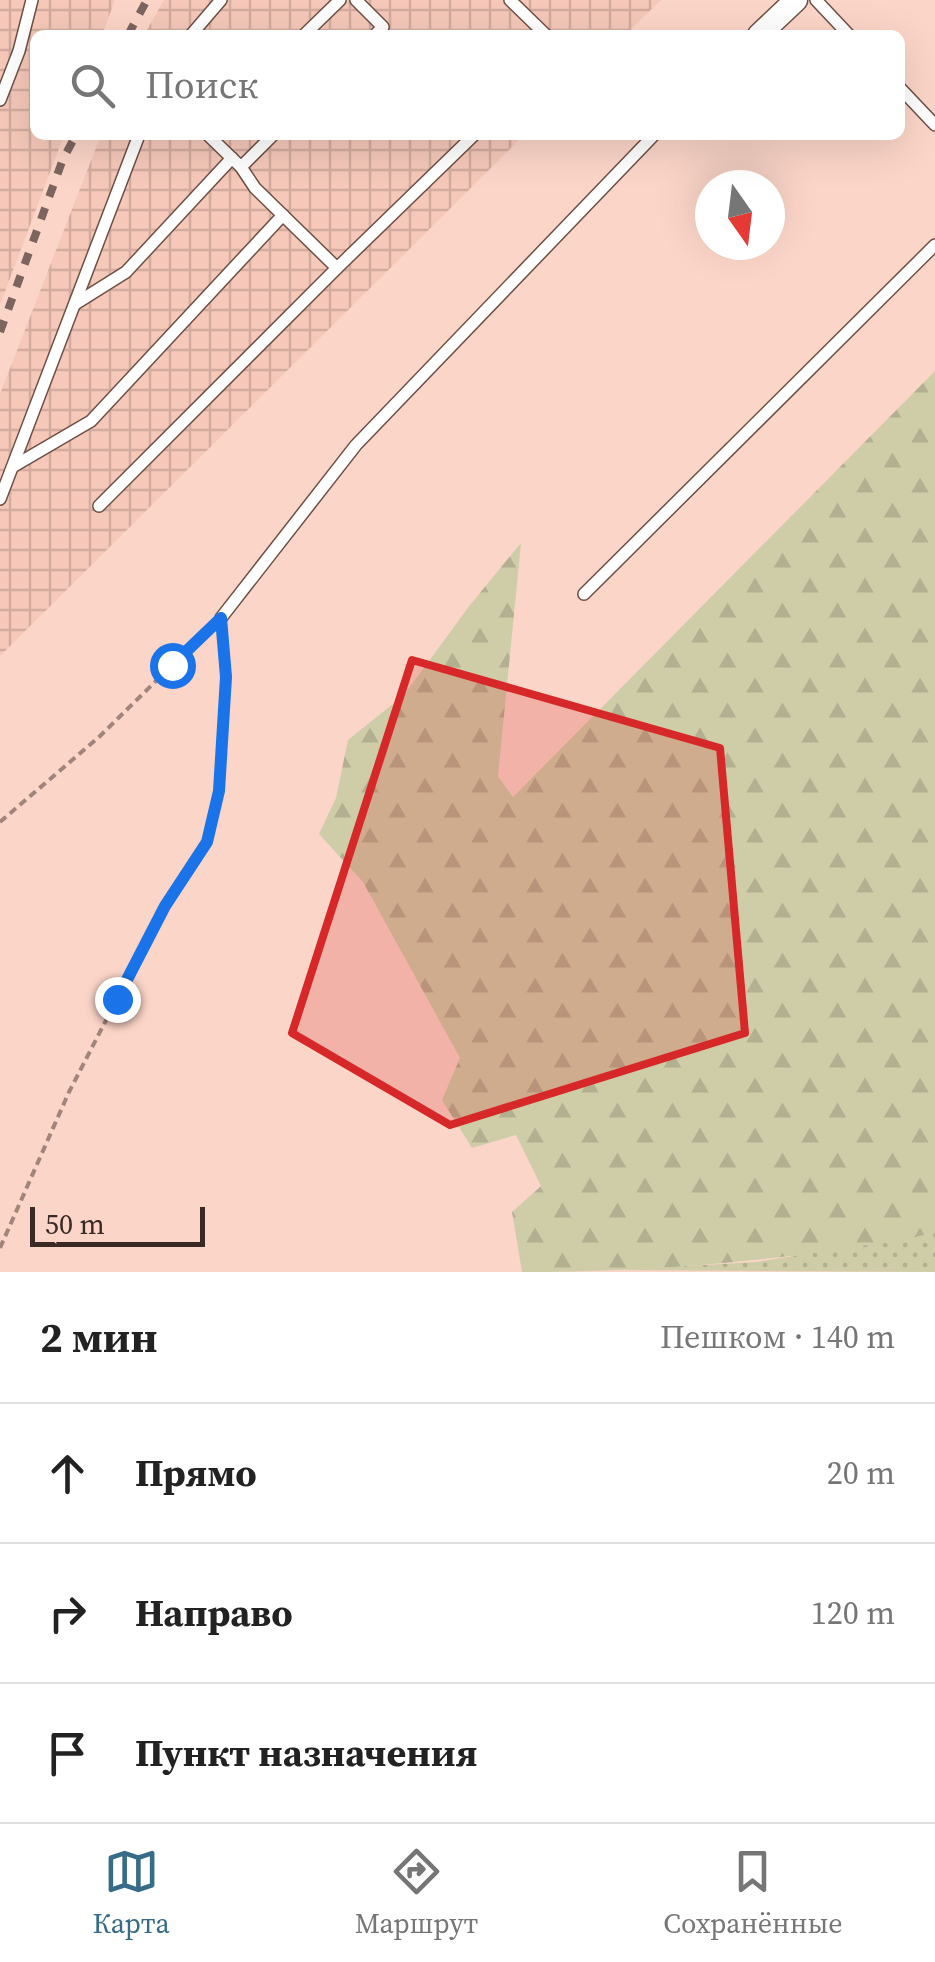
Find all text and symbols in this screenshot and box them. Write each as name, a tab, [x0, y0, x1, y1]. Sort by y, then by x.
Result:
search box	[30, 30, 905, 140]
icon: search	[65, 58, 120, 113]
text: Поиск	[145, 59, 258, 111]
north arrow	[695, 170, 785, 260]
route start	[150, 643, 196, 689]
route end	[95, 977, 141, 1023]
scale bar	[30, 1202, 205, 1246]
text: 50 m	[45, 1205, 105, 1243]
text: 2 мин	[40, 1308, 157, 1366]
text: Пешком · 140 m	[660, 1315, 895, 1359]
icon: ahead	[40, 1446, 95, 1501]
text: Прямо	[135, 1447, 257, 1499]
text: 20 m	[827, 1451, 895, 1495]
icon: right	[40, 1586, 95, 1641]
text: Направо	[135, 1587, 293, 1639]
text: 120 m	[811, 1591, 895, 1635]
icon: arrive	[40, 1726, 95, 1781]
text: Пункт назначения	[135, 1727, 477, 1779]
tab: Карта	[92, 1844, 170, 1942]
tab: Маршрут	[355, 1844, 478, 1942]
tab: Сохранённые	[663, 1844, 843, 1942]

